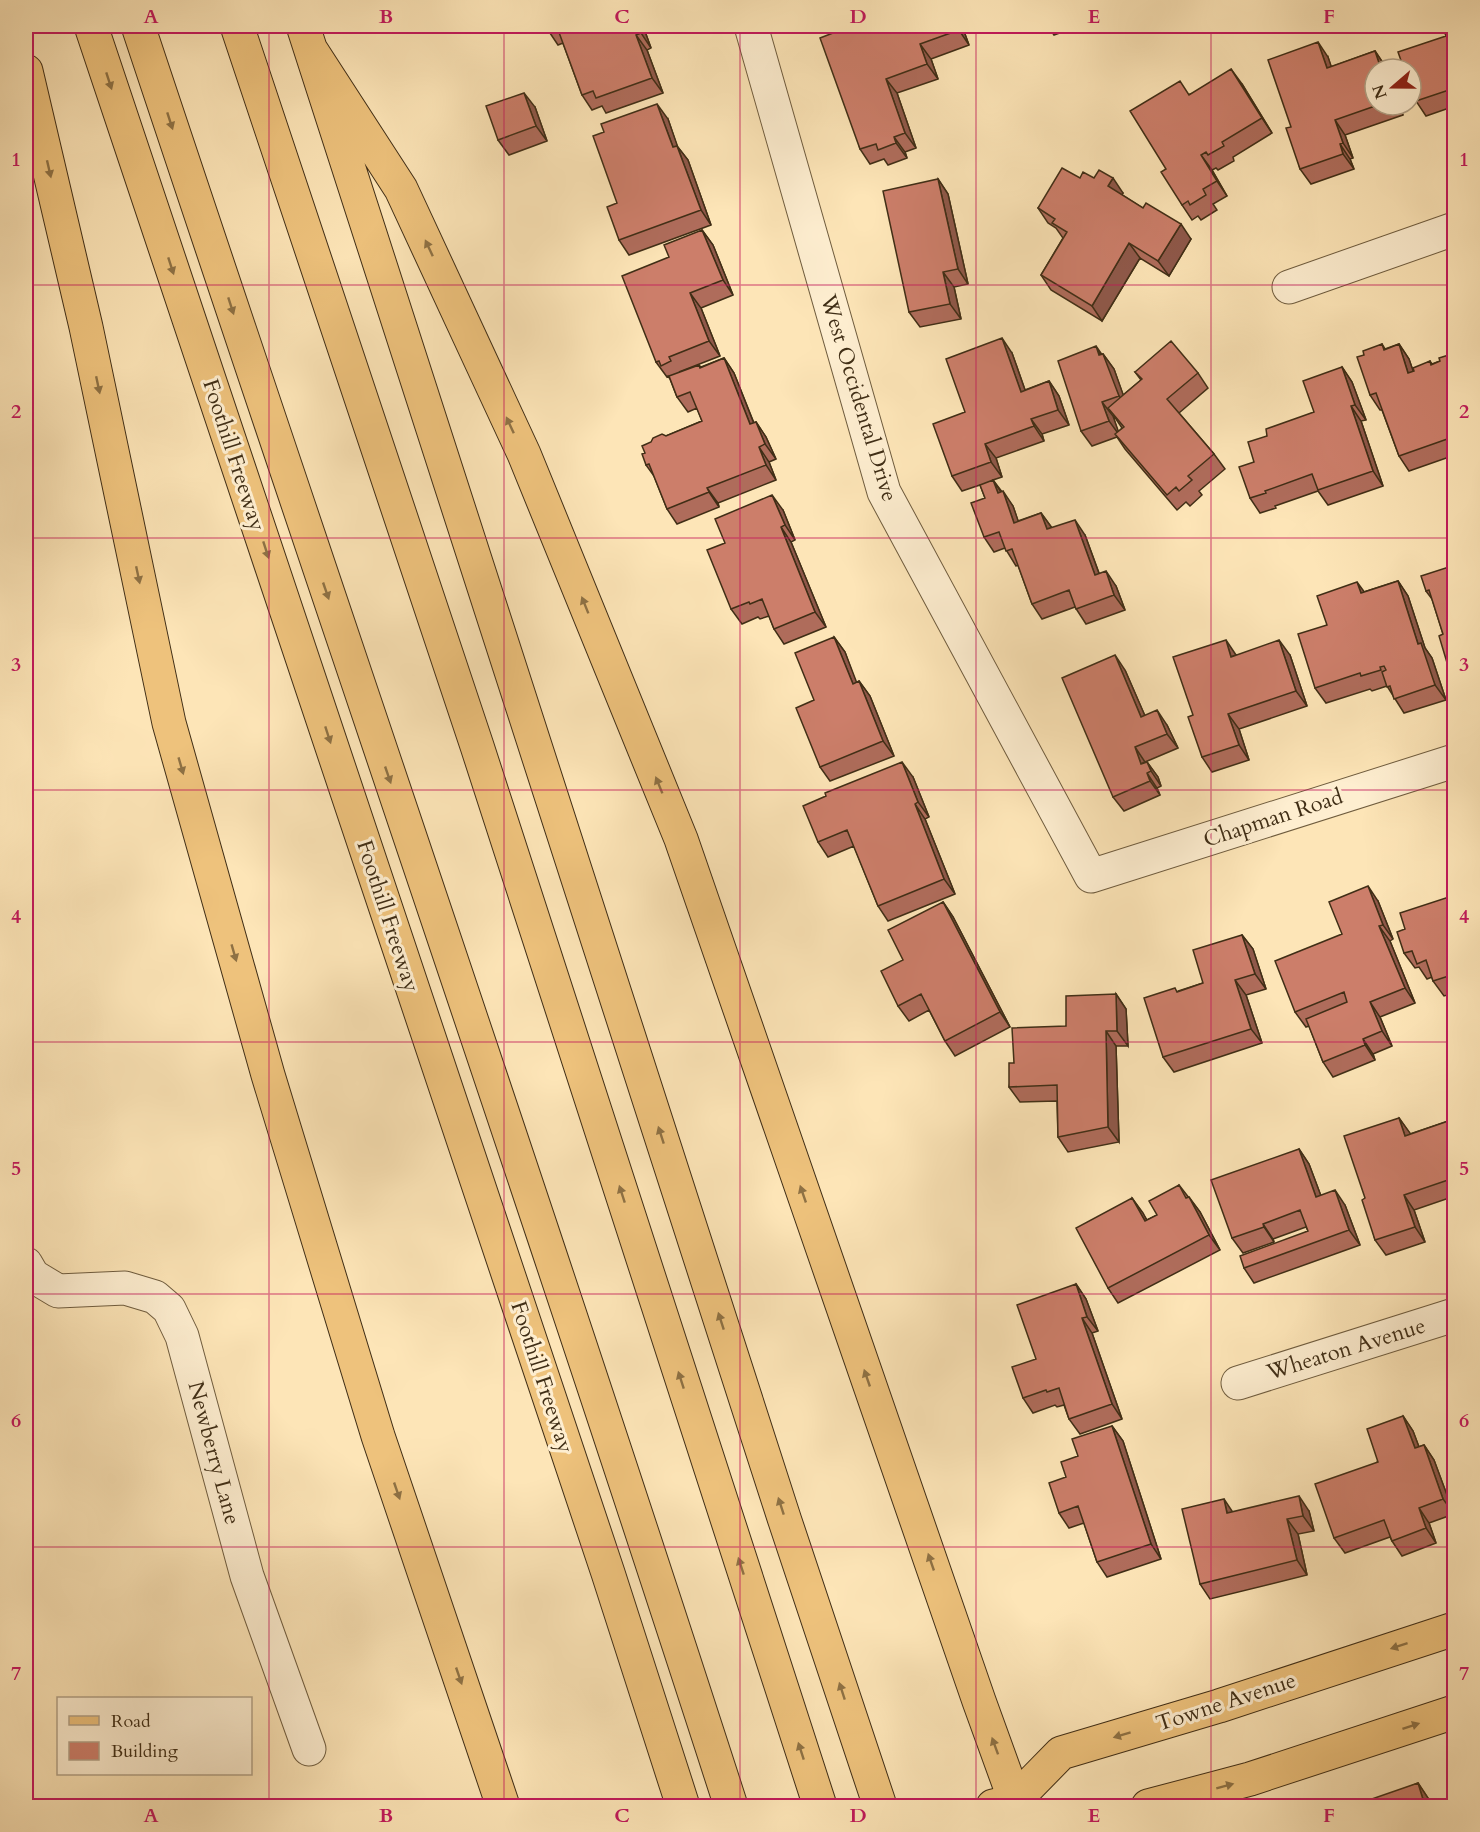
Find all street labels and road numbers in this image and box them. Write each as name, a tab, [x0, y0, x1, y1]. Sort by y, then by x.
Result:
street label: West Occidental Drive	[813, 290, 905, 505]
street label: Foothill Freeway	[195, 375, 273, 535]
street label: Chapman Road	[1199, 781, 1347, 855]
street label: Foothill Freeway	[349, 836, 427, 996]
street label: Foothill Freeway	[503, 1297, 581, 1457]
street label: Wheaton Avenue	[1262, 1311, 1429, 1388]
street label: Newberry Lane	[180, 1378, 248, 1528]
street label: Towne Avenue	[1152, 1665, 1300, 1739]

